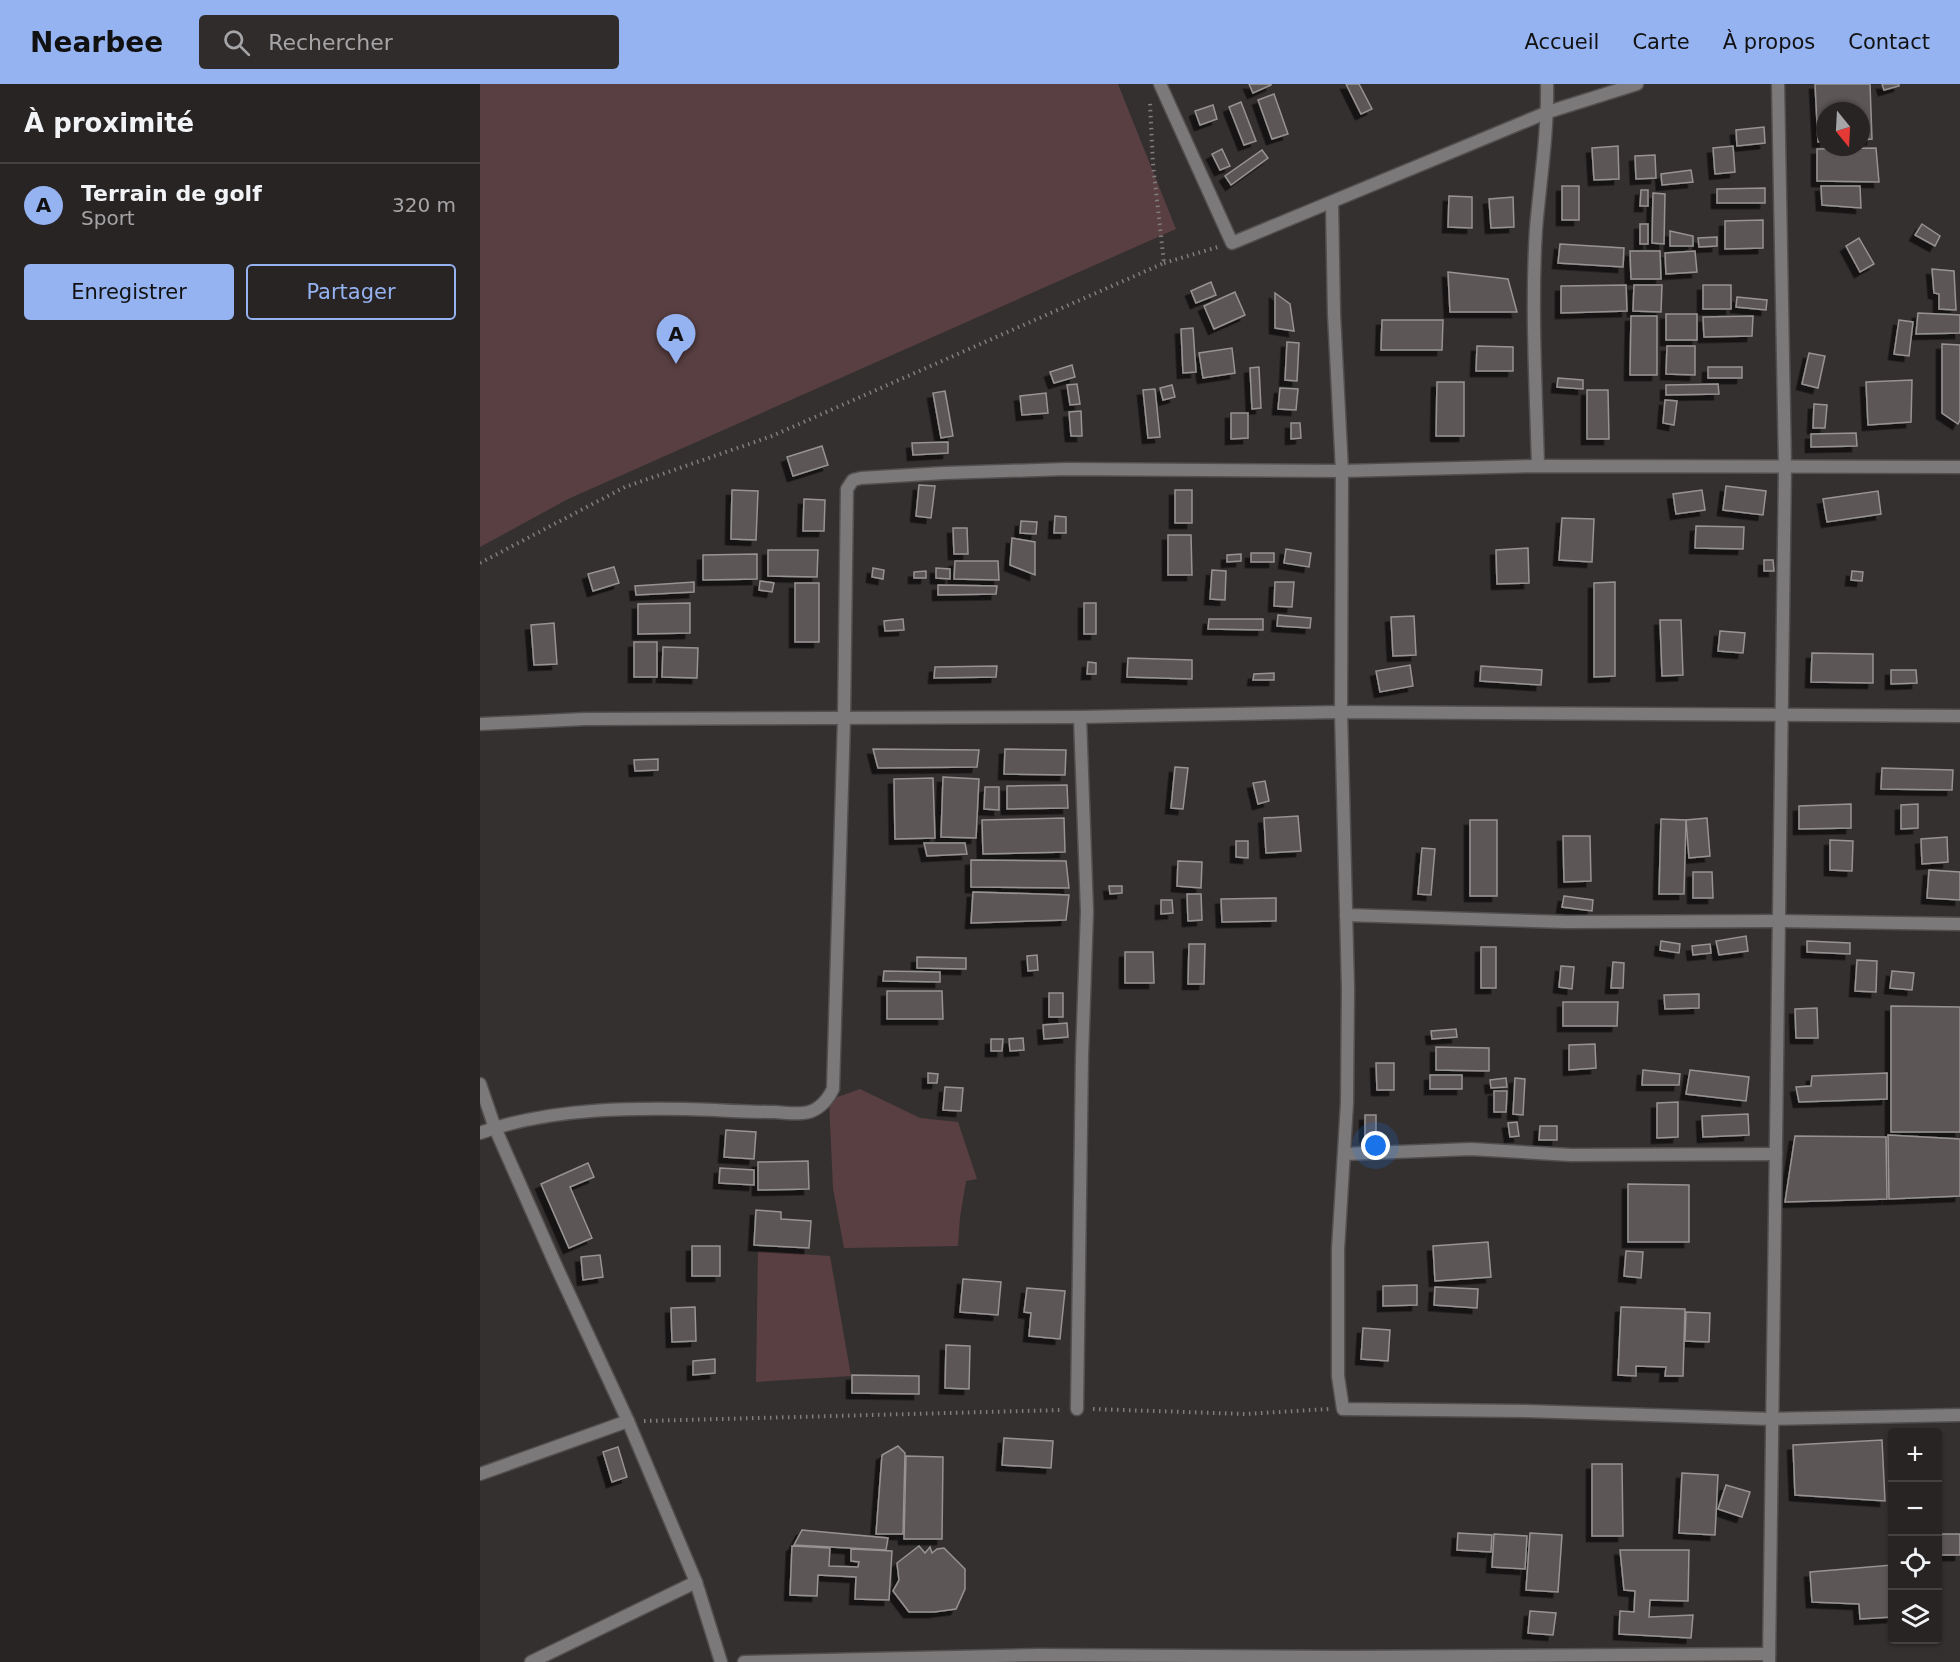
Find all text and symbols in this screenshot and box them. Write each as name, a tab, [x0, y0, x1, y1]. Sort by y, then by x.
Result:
search box	[199, 15, 619, 69]
text: Nearbee	[30, 26, 163, 59]
icon: search	[220, 26, 253, 59]
text: Rechercher	[268, 30, 393, 55]
text: Accueil	[1524, 30, 1599, 54]
text: Carte	[1632, 30, 1690, 54]
text: À propos	[1723, 30, 1815, 54]
text: Contact	[1848, 30, 1930, 54]
north arrow	[1816, 102, 1870, 156]
text: À proximité	[24, 108, 194, 138]
text: Terrain de golf	[81, 181, 262, 206]
text: A	[36, 193, 51, 217]
text: 320 m	[392, 193, 456, 217]
text: Sport	[81, 206, 135, 230]
button: Enregistrer	[24, 264, 234, 320]
button: Partager	[246, 264, 456, 320]
pin: A	[656, 314, 696, 364]
your location	[1361, 1131, 1390, 1160]
map controls	[1888, 1428, 1942, 1644]
button: +	[1888, 1428, 1942, 1482]
button: −	[1888, 1482, 1942, 1536]
button: locate	[1888, 1536, 1942, 1590]
button: layers	[1888, 1590, 1942, 1644]

